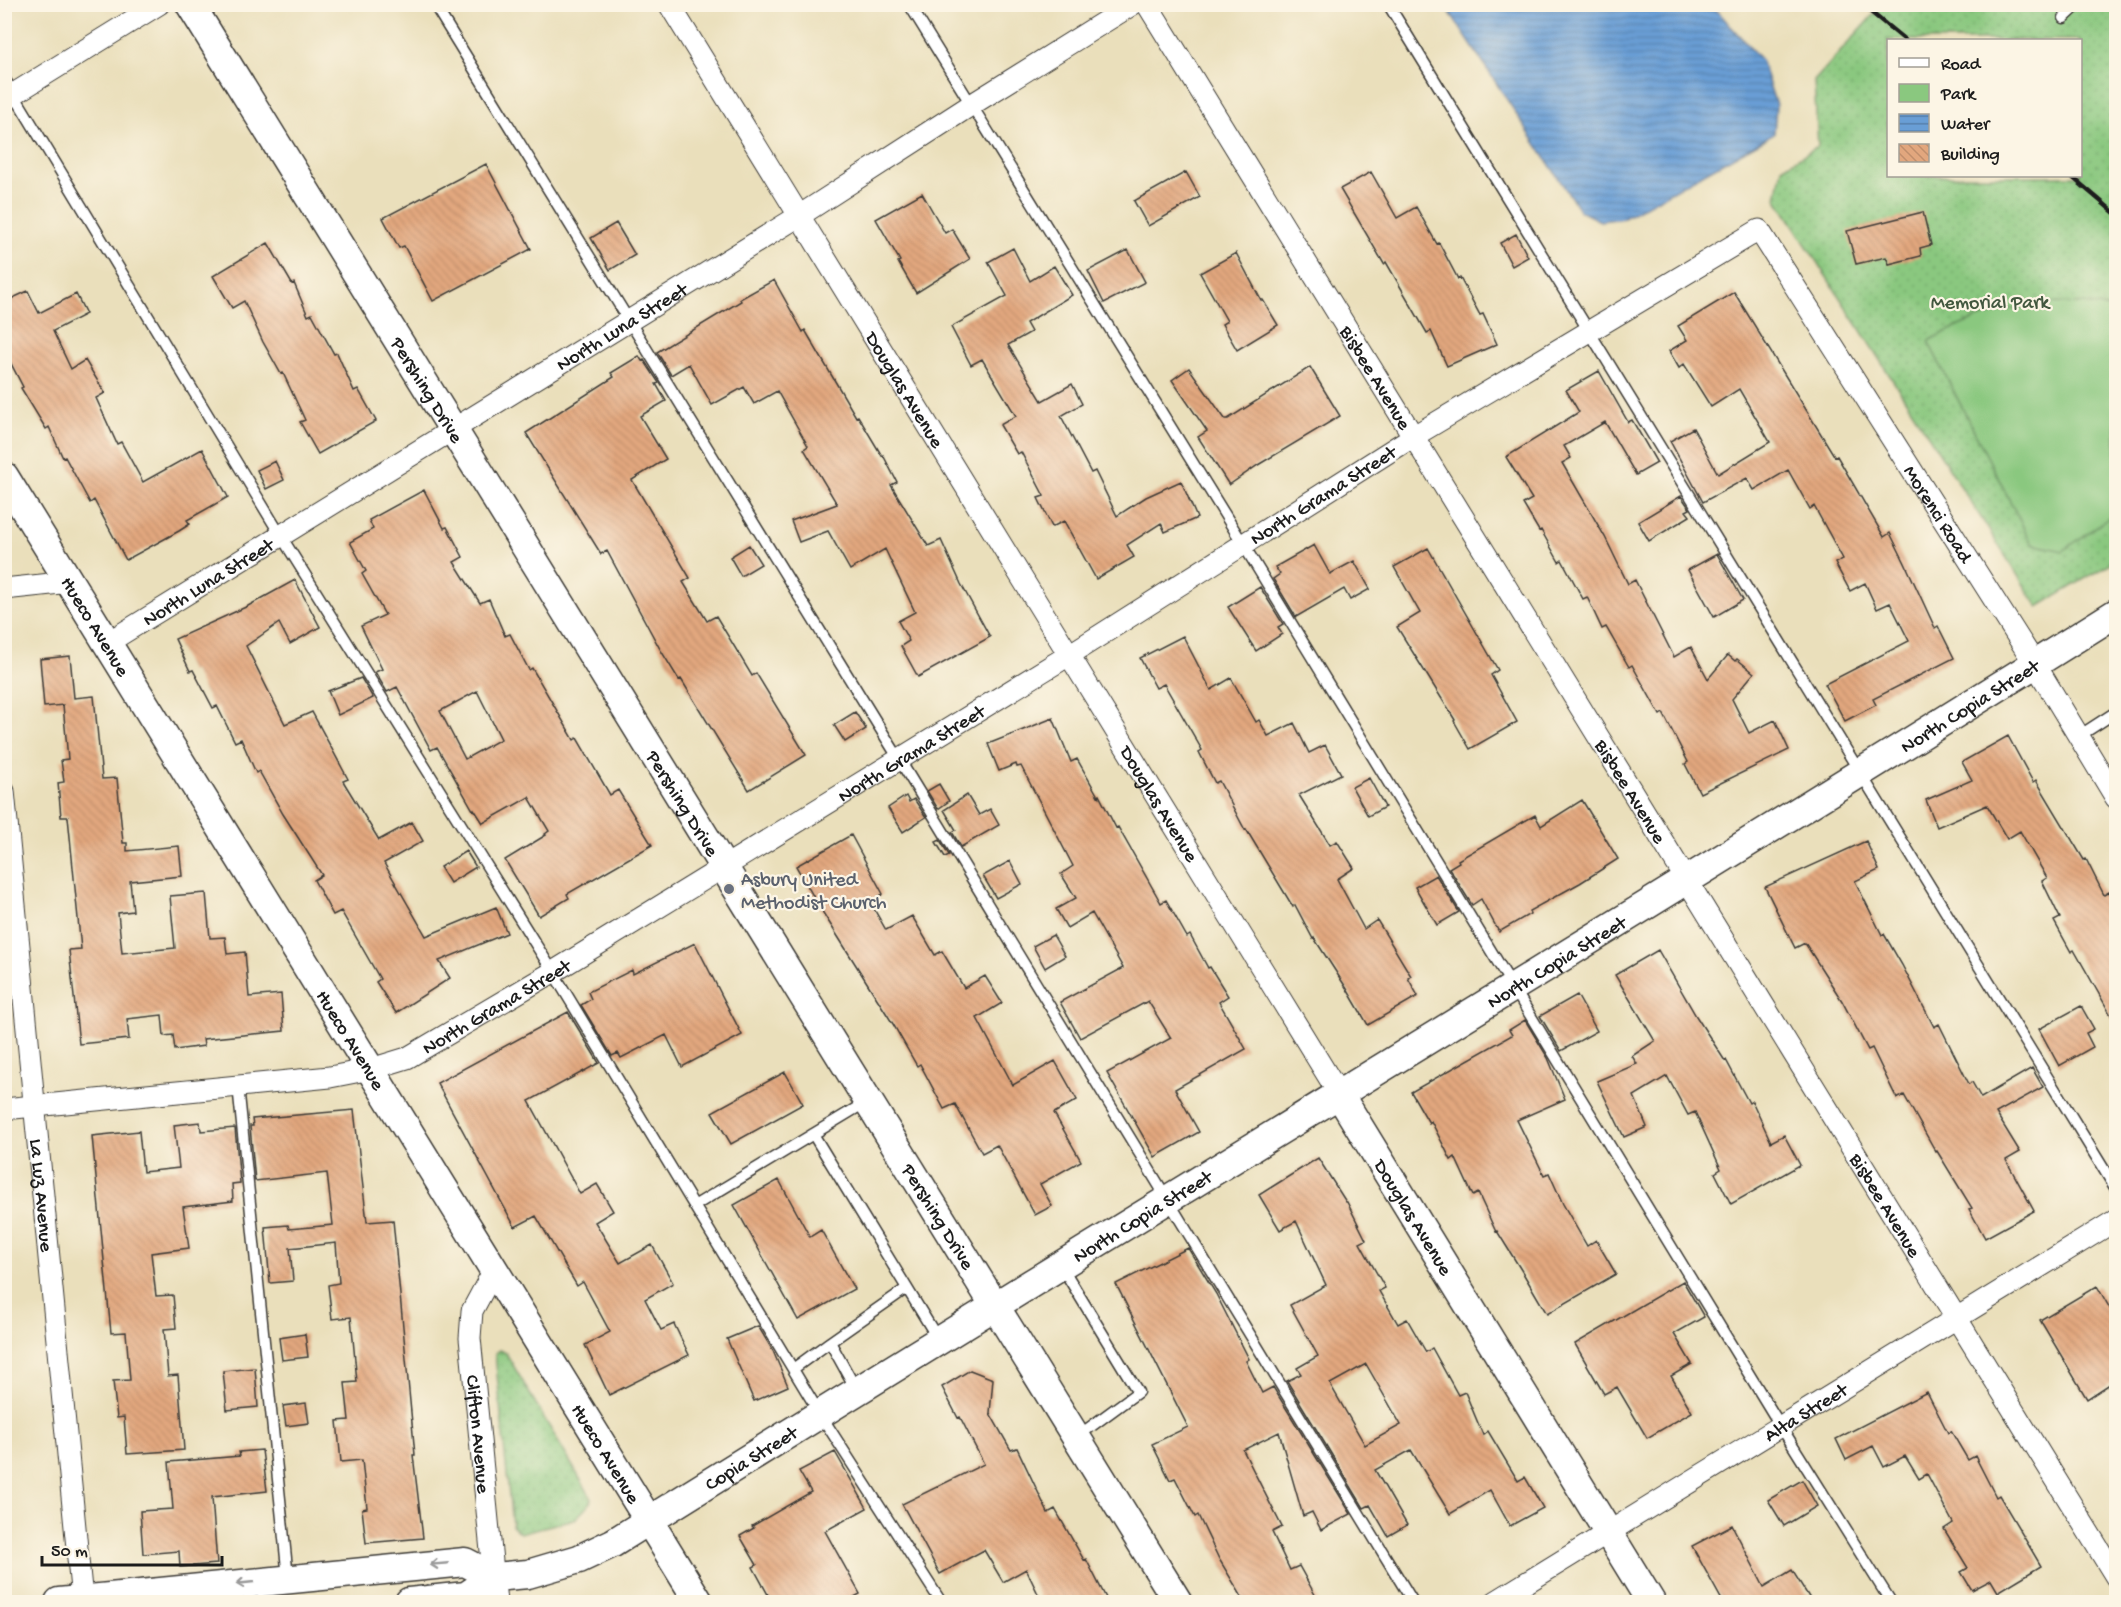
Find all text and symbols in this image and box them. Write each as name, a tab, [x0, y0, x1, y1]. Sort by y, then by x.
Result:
legend	[1887, 39, 2082, 177]
text: Road	[1941, 55, 1982, 76]
text: Park	[1940, 85, 1977, 106]
text: Water	[1941, 115, 1991, 136]
text: Building	[1940, 145, 2000, 166]
street label: North Luna Street	[553, 279, 694, 378]
park label: Memorial Park	[1931, 293, 2051, 316]
street label: Bisbee Avenue	[1332, 322, 1415, 436]
street label: Douglas Avenue	[857, 327, 947, 454]
street label: Pershing Drive	[383, 333, 467, 449]
street label: North Grama Street	[1247, 441, 1403, 552]
street label: Morenci Road	[1897, 462, 1977, 570]
street label: North Luna Street	[140, 534, 281, 633]
street label: Hueco Avenue	[54, 573, 133, 682]
street label: North Copia Street	[1897, 655, 2046, 760]
street label: North Grama Street	[835, 701, 992, 809]
street label: Bisbee Avenue	[1587, 735, 1670, 849]
street label: Douglas Avenue	[1112, 741, 1202, 868]
street label: Pershing Drive	[639, 746, 723, 862]
place label: Asbury United Methodist Church	[741, 870, 887, 916]
marker: Asbury United Methodist Church	[722, 882, 736, 896]
street label: North Copia Street	[1484, 912, 1633, 1015]
street label: North Grama Street	[419, 955, 578, 1061]
street label: Hueco Avenue	[309, 987, 389, 1096]
street label: La Luz Avenue	[23, 1138, 56, 1254]
street label: Bisbee Avenue	[1842, 1149, 1925, 1263]
street label: Douglas Avenue	[1366, 1155, 1456, 1281]
street label: Pershing Drive	[894, 1160, 978, 1276]
street label: North Copia Street	[1070, 1166, 1219, 1270]
street label: Clifton Avenue	[459, 1374, 493, 1495]
street label: Alta Street	[1761, 1379, 1854, 1449]
street label: Hueco Avenue	[564, 1401, 644, 1510]
street label: Copia Street	[702, 1422, 804, 1498]
scale bar	[42, 1529, 222, 1567]
text: 50 m	[51, 1542, 88, 1563]
one-way arrow	[430, 1559, 450, 1570]
one-way arrow	[236, 1578, 256, 1589]

